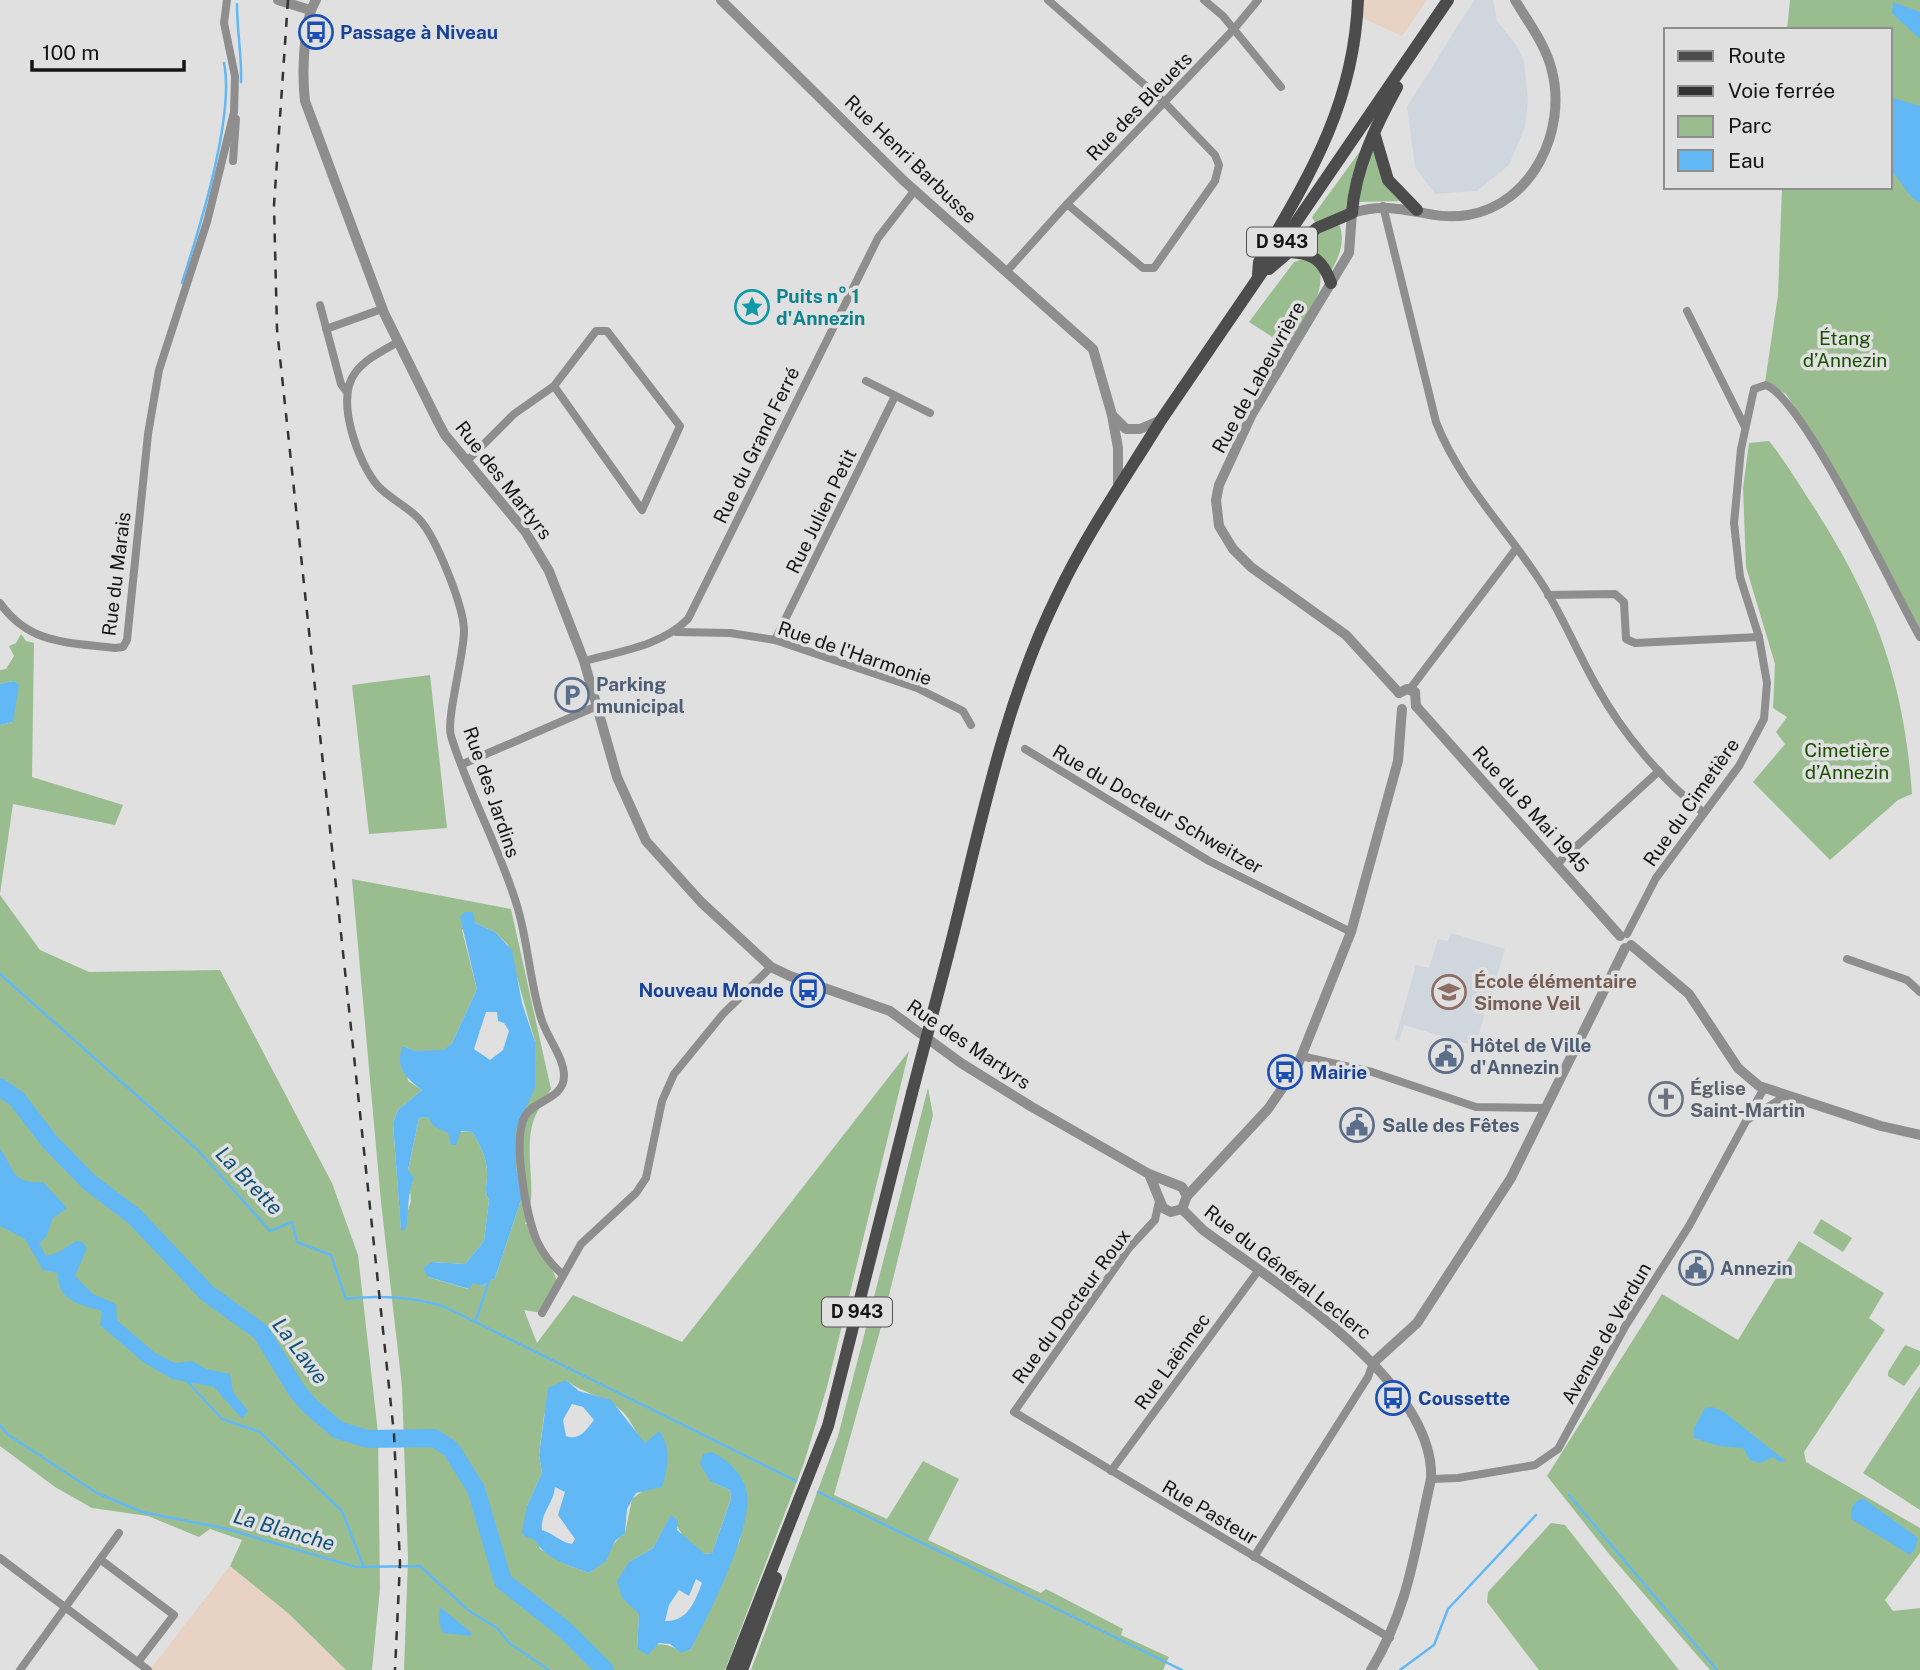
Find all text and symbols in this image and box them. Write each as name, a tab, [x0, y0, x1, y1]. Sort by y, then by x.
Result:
bus stop icon: Passage à Niveau	[297, 13, 335, 51]
place label: Passage à Niveau	[340, 21, 498, 43]
scale bar	[32, 28, 184, 72]
legend	[1664, 28, 1892, 189]
text: 100 m	[42, 40, 99, 65]
text: Route	[1728, 43, 1786, 68]
street label: Rue des Bleuets	[1082, 47, 1196, 165]
text: Voie ferrée	[1728, 78, 1835, 103]
street label: Rue Henri Barbusse	[840, 90, 982, 228]
text: Parc	[1728, 113, 1772, 138]
text: Eau	[1728, 148, 1765, 173]
road number: D 943	[1247, 228, 1317, 256]
place label: Puits n° 1 d'Annezin	[776, 285, 865, 329]
place icon: Puits n° 1 d'Annezin	[733, 288, 771, 326]
street label: Rue de Labeuvrière	[1207, 297, 1309, 457]
park label: Étang d’Annezin	[1803, 327, 1887, 371]
street label: Rue du Grand Ferré	[709, 363, 803, 527]
street label: Rue des Martyrs	[451, 417, 557, 543]
street label: Rue Julien Petit	[781, 445, 861, 577]
street label: Rue du Marais	[97, 511, 135, 637]
street label: Rue de l'Harmonie	[775, 616, 935, 690]
place label: Parking municipal	[596, 673, 685, 717]
parking icon: Parking municipal	[553, 676, 591, 714]
street label: Rue des Jardins	[459, 724, 525, 860]
street label: Rue du Cimetière	[1639, 734, 1743, 870]
park label: Cimetière d’Annezin	[1804, 739, 1890, 783]
street label: Rue du Docteur Schweitzer	[1049, 740, 1267, 878]
street label: Rue du 8 Mai 1945	[1468, 741, 1594, 877]
place label: École élémentaire Simone Veil	[1474, 970, 1637, 1014]
bus stop icon: Nouveau Monde	[789, 971, 827, 1009]
school or university icon: École élémentaire Simone Veil	[1430, 973, 1468, 1011]
place label: Nouveau Monde	[638, 979, 784, 1001]
street label: Rue des Martyrs	[903, 995, 1035, 1093]
place label: Hôtel de Ville d'Annezin	[1470, 1034, 1592, 1078]
public building icon: Hôtel de Ville d'Annezin	[1427, 1037, 1465, 1075]
bus stop icon: Mairie	[1266, 1053, 1304, 1091]
place label: Mairie	[1310, 1061, 1367, 1083]
place label: Église Saint-Martin	[1690, 1077, 1805, 1121]
church icon: Église Saint-Martin	[1647, 1080, 1685, 1118]
public building icon: Salle des Fêtes	[1338, 1106, 1376, 1144]
place label: Salle des Fêtes	[1382, 1114, 1520, 1136]
water label: La Brette	[211, 1141, 288, 1220]
street label: Rue du Général Leclerc	[1200, 1200, 1376, 1344]
street label: Rue du Docteur Roux	[1008, 1224, 1135, 1388]
public building icon: Annezin	[1677, 1249, 1715, 1287]
place label: Annezin	[1720, 1257, 1793, 1279]
street label: Avenue de Verdun	[1557, 1259, 1655, 1407]
road number: D 943	[822, 1297, 892, 1326]
street label: Rue Laënnec	[1130, 1308, 1214, 1414]
water label: La Lawe	[267, 1313, 333, 1389]
bus stop icon: Coussette	[1374, 1379, 1412, 1417]
place label: Coussette	[1418, 1387, 1510, 1409]
street label: Rue Pasteur	[1158, 1475, 1262, 1549]
water label: La Blanche	[231, 1503, 338, 1556]

